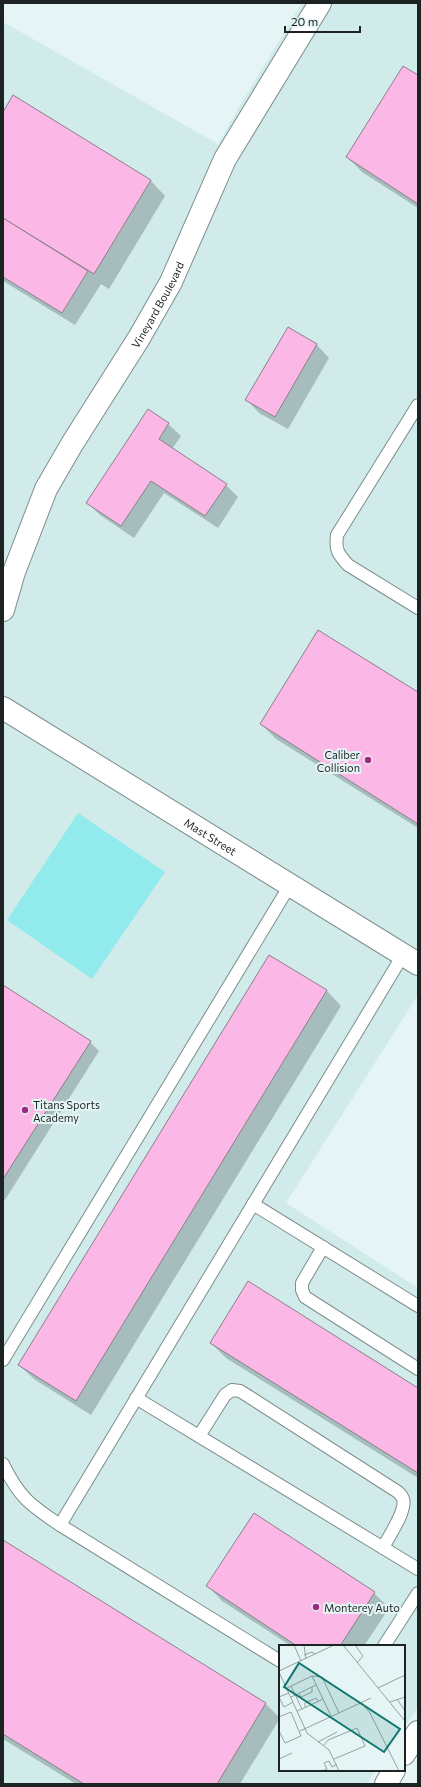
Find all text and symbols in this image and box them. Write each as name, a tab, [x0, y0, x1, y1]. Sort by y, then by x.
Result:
scale bar	[285, 8, 360, 34]
text: 20 m	[291, 14, 318, 28]
street label: Vineyard Boulevard	[128, 259, 186, 350]
place label: Caliber Collision	[317, 748, 361, 774]
marker: Caliber Collision	[363, 755, 373, 765]
street label: Mast Street	[182, 815, 240, 857]
place label: Titans Sports Academy	[33, 1098, 100, 1124]
marker: Titans Sports Academy	[20, 1105, 30, 1115]
place label: Monterey Auto	[324, 1601, 400, 1614]
marker: Monterey Auto	[311, 1602, 321, 1612]
inset map	[279, 1645, 405, 1771]

